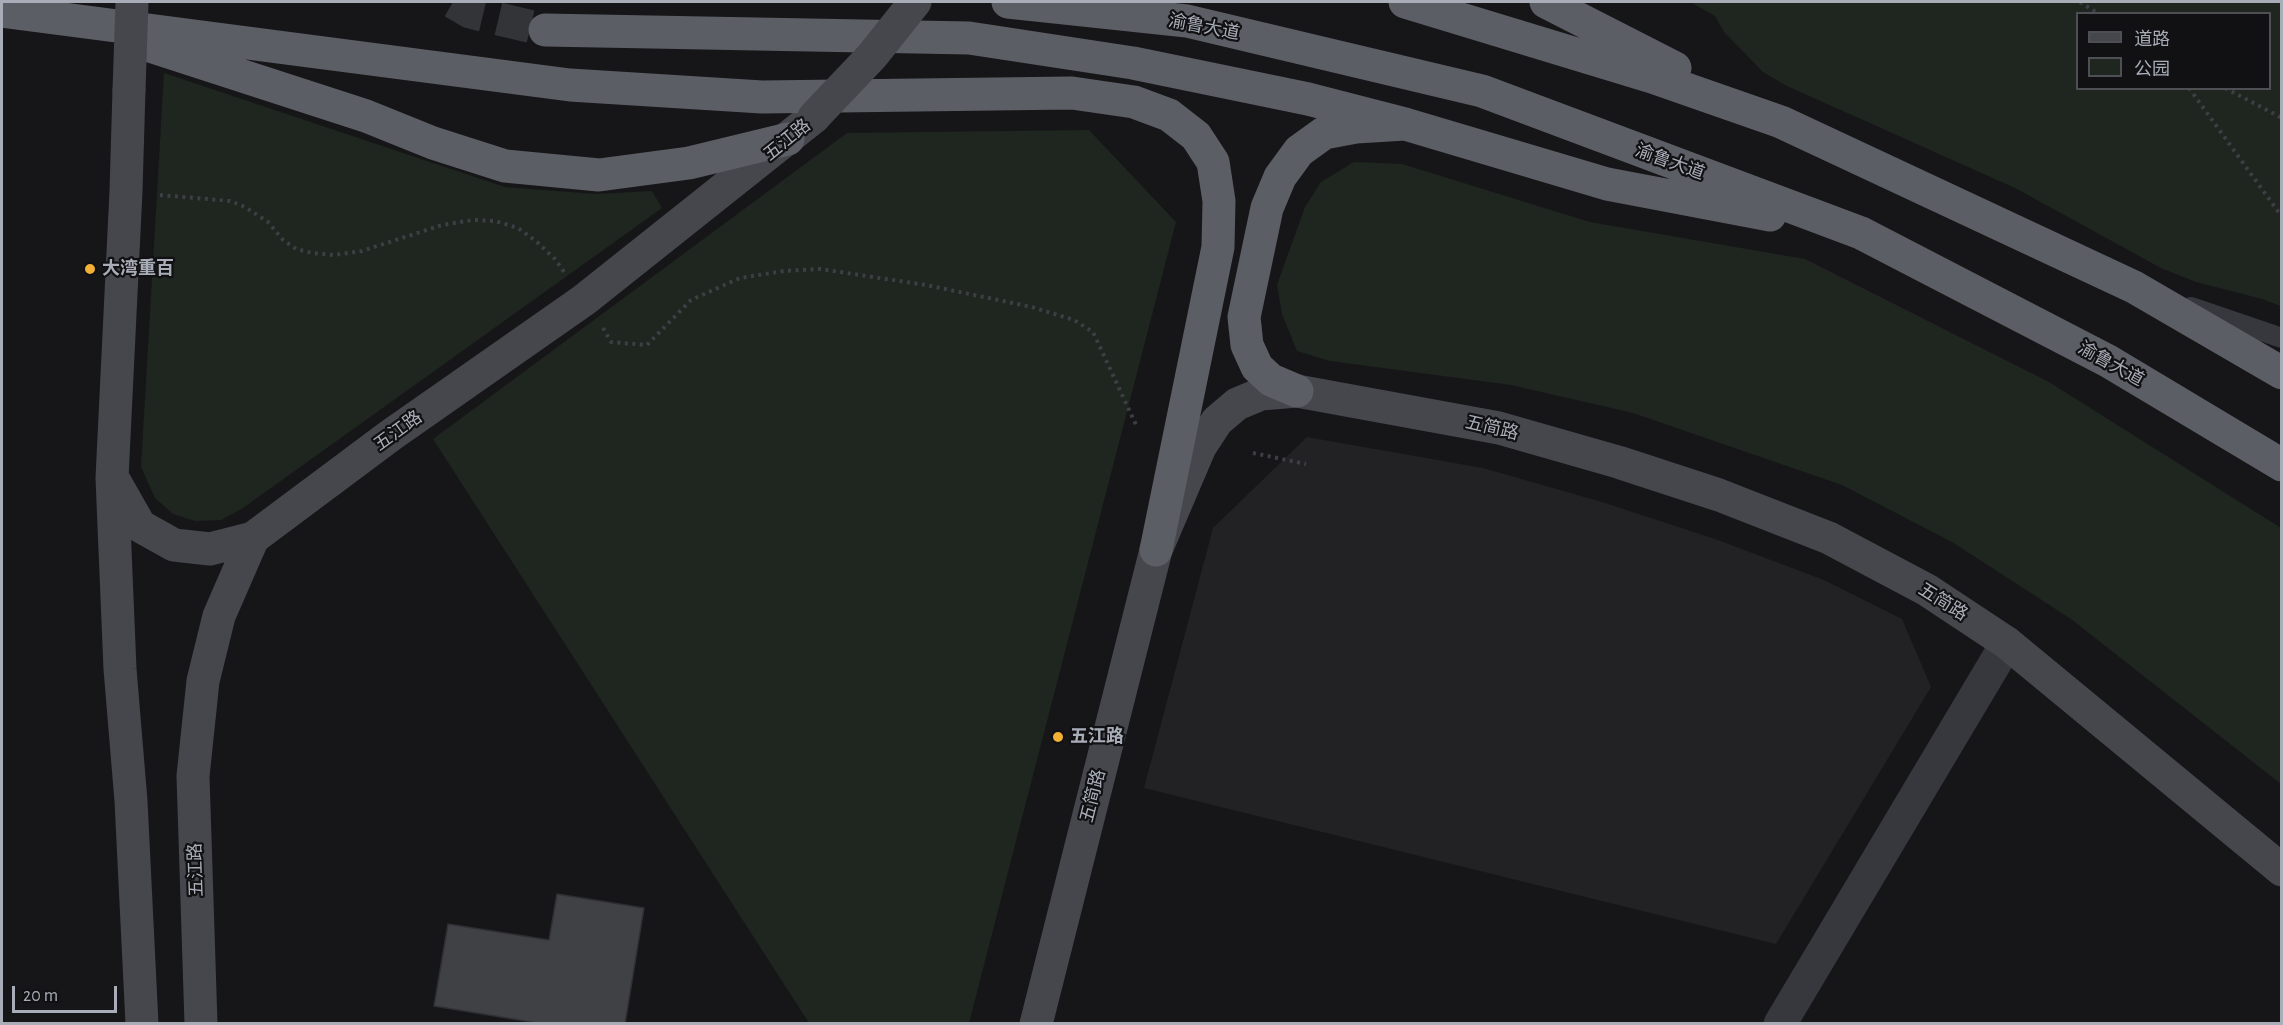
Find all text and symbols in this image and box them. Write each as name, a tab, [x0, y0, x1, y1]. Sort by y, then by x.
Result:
street label: 渝鲁大道	[1167, 10, 1241, 44]
legend	[2076, 12, 2271, 90]
text: 道路	[2134, 31, 2170, 49]
text: 公园	[2134, 61, 2170, 79]
street label: 五江路	[759, 115, 815, 165]
street label: 渝鲁大道	[1632, 140, 1708, 184]
place label: 大湾重百	[102, 258, 174, 280]
marker: 大湾重百	[83, 262, 97, 276]
street label: 渝鲁大道	[2074, 337, 2148, 391]
street label: 五江路	[370, 406, 426, 456]
street label: 五简路	[1463, 411, 1521, 445]
street label: 五简路	[1914, 579, 1972, 625]
place label: 五江路	[1070, 726, 1124, 748]
marker: 五江路	[1051, 730, 1065, 744]
street label: 五简路	[1076, 767, 1110, 825]
street label: 五江路	[184, 843, 208, 897]
scale bar	[15, 974, 120, 1012]
text: 20 m	[23, 987, 58, 1005]

